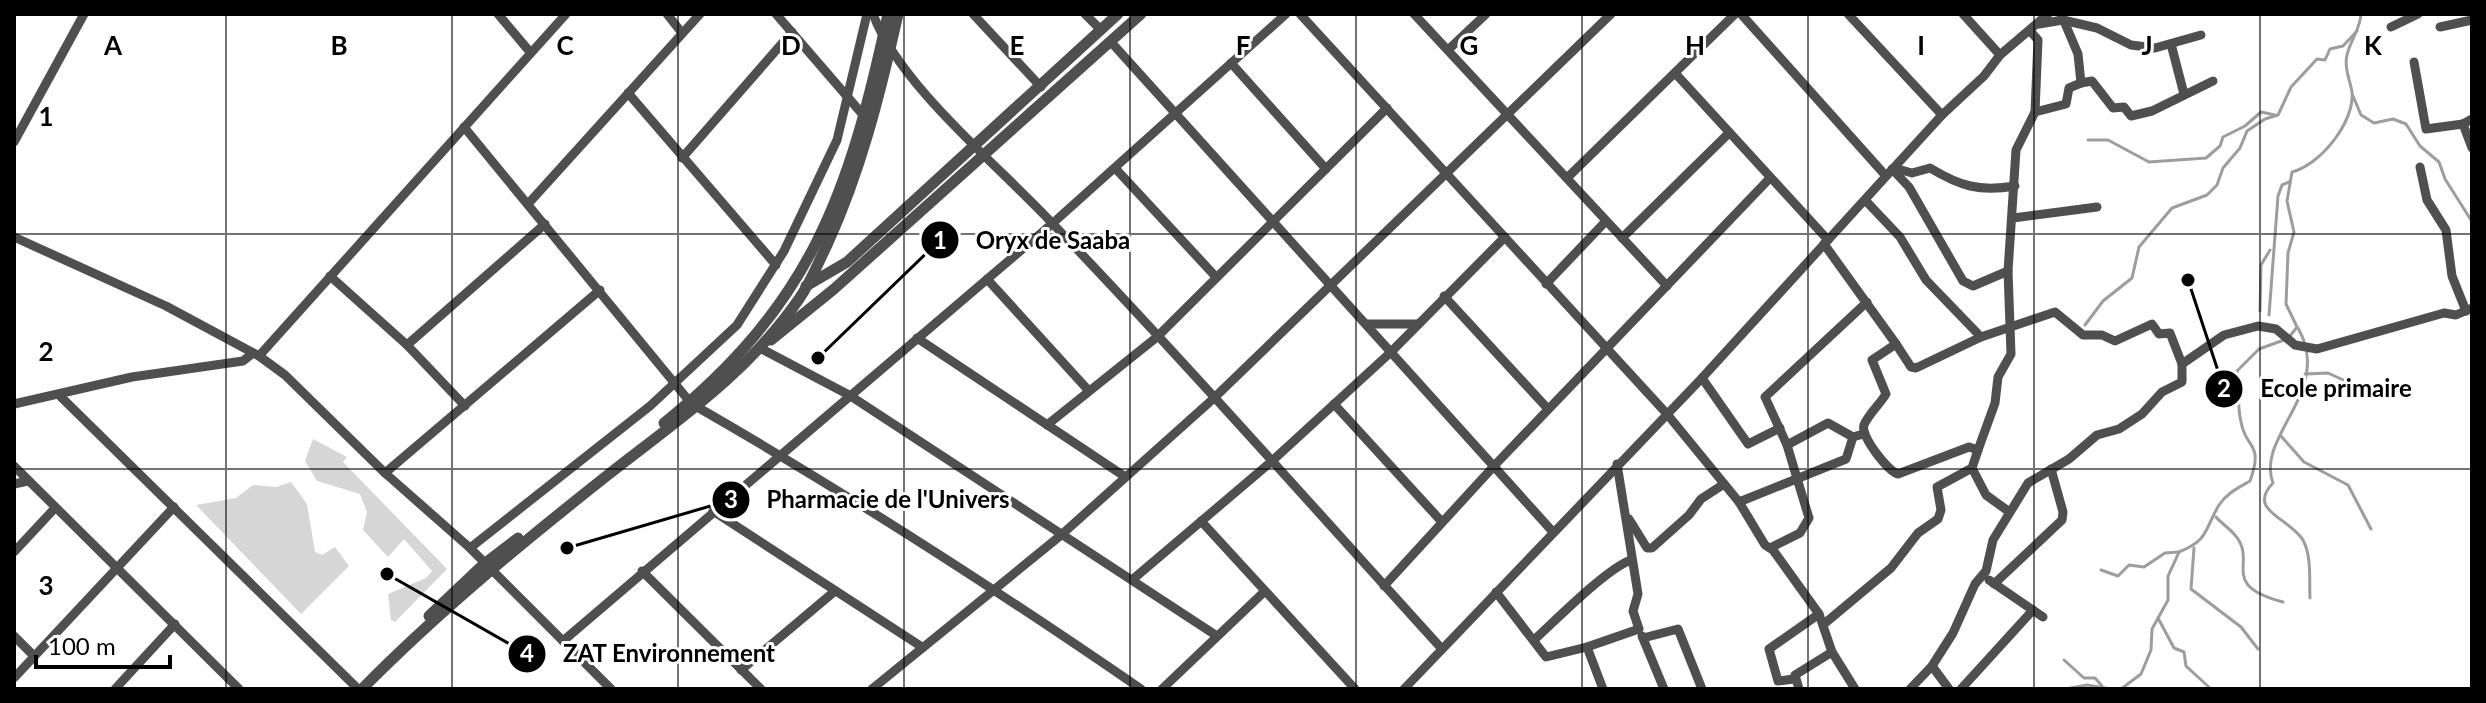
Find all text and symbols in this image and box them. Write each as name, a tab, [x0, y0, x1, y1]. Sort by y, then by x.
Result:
text: A	[103, 29, 123, 61]
text: B	[330, 29, 348, 61]
text: C	[556, 29, 574, 61]
text: D	[781, 29, 801, 61]
text: E	[1010, 29, 1024, 61]
text: F	[1236, 29, 1250, 61]
text: G	[1460, 29, 1478, 61]
text: H	[1685, 29, 1705, 61]
text: I	[1917, 29, 1925, 61]
text: J	[2141, 29, 2153, 61]
text: K	[2364, 29, 2383, 61]
text: 1	[38, 100, 54, 132]
callout: Oryx de Saaba	[920, 216, 1146, 264]
text: 1	[933, 225, 947, 254]
text: Oryx de Saaba	[976, 225, 1130, 254]
text: 2	[38, 335, 54, 367]
callout: Ecole primaire	[2204, 365, 2428, 413]
text: 2	[2217, 373, 2231, 402]
text: Ecole primaire	[2260, 373, 2412, 402]
callout: Pharmacie de l'Univers	[711, 476, 1026, 524]
text: 3	[724, 484, 738, 513]
text: Pharmacie de l'Univers	[766, 484, 1010, 513]
text: 3	[38, 569, 54, 601]
scale bar	[36, 619, 170, 669]
callout: ZAT Environnement	[507, 630, 792, 678]
text: 100 m	[48, 631, 116, 660]
text: 4	[520, 638, 534, 667]
text: ZAT Environnement	[563, 638, 775, 667]

